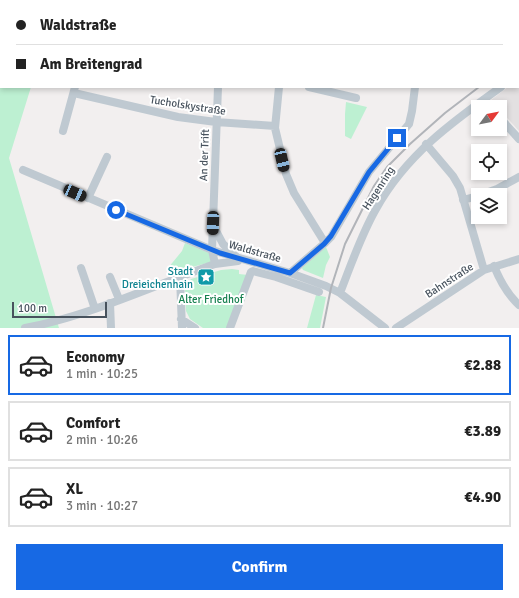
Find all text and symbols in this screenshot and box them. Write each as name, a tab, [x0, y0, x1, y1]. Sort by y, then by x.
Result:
text: Waldstraße	[40, 16, 117, 34]
text: Am Breitengrad	[40, 55, 142, 73]
street label: Tucholskystraße	[149, 93, 227, 118]
north arrow	[471, 100, 507, 136]
map controls	[471, 100, 507, 224]
street label: An der Trift	[197, 129, 212, 181]
route end	[388, 129, 406, 147]
button: locate	[471, 144, 507, 180]
car	[273, 147, 291, 173]
street label: Hagenring	[360, 164, 397, 212]
car	[62, 183, 88, 203]
button: layers	[471, 188, 507, 224]
route start	[107, 201, 125, 219]
car	[207, 211, 219, 235]
street label: Waldstraße	[227, 238, 283, 265]
street label: Bahnstraße	[423, 260, 476, 301]
place label: Stadt Dreieichenhain	[122, 265, 193, 291]
place icon: Stadt Dreieichenhain	[196, 267, 216, 287]
park label: Alter Friedhof	[179, 293, 245, 306]
scale bar	[12, 300, 107, 319]
text: 100 m	[18, 302, 47, 315]
icon: car	[18, 347, 54, 383]
text: Economy	[66, 348, 125, 366]
text: €2.88	[464, 356, 501, 374]
text: 1 min · 10:25	[66, 366, 138, 382]
icon: car	[18, 413, 54, 449]
text: Comfort	[66, 414, 120, 432]
text: €3.89	[464, 422, 501, 440]
text: 2 min · 10:26	[66, 432, 138, 448]
icon: car	[18, 479, 54, 515]
text: XL	[66, 480, 83, 498]
text: €4.90	[464, 488, 501, 506]
text: 3 min · 10:27	[66, 498, 138, 514]
button: Confirm	[16, 544, 503, 590]

